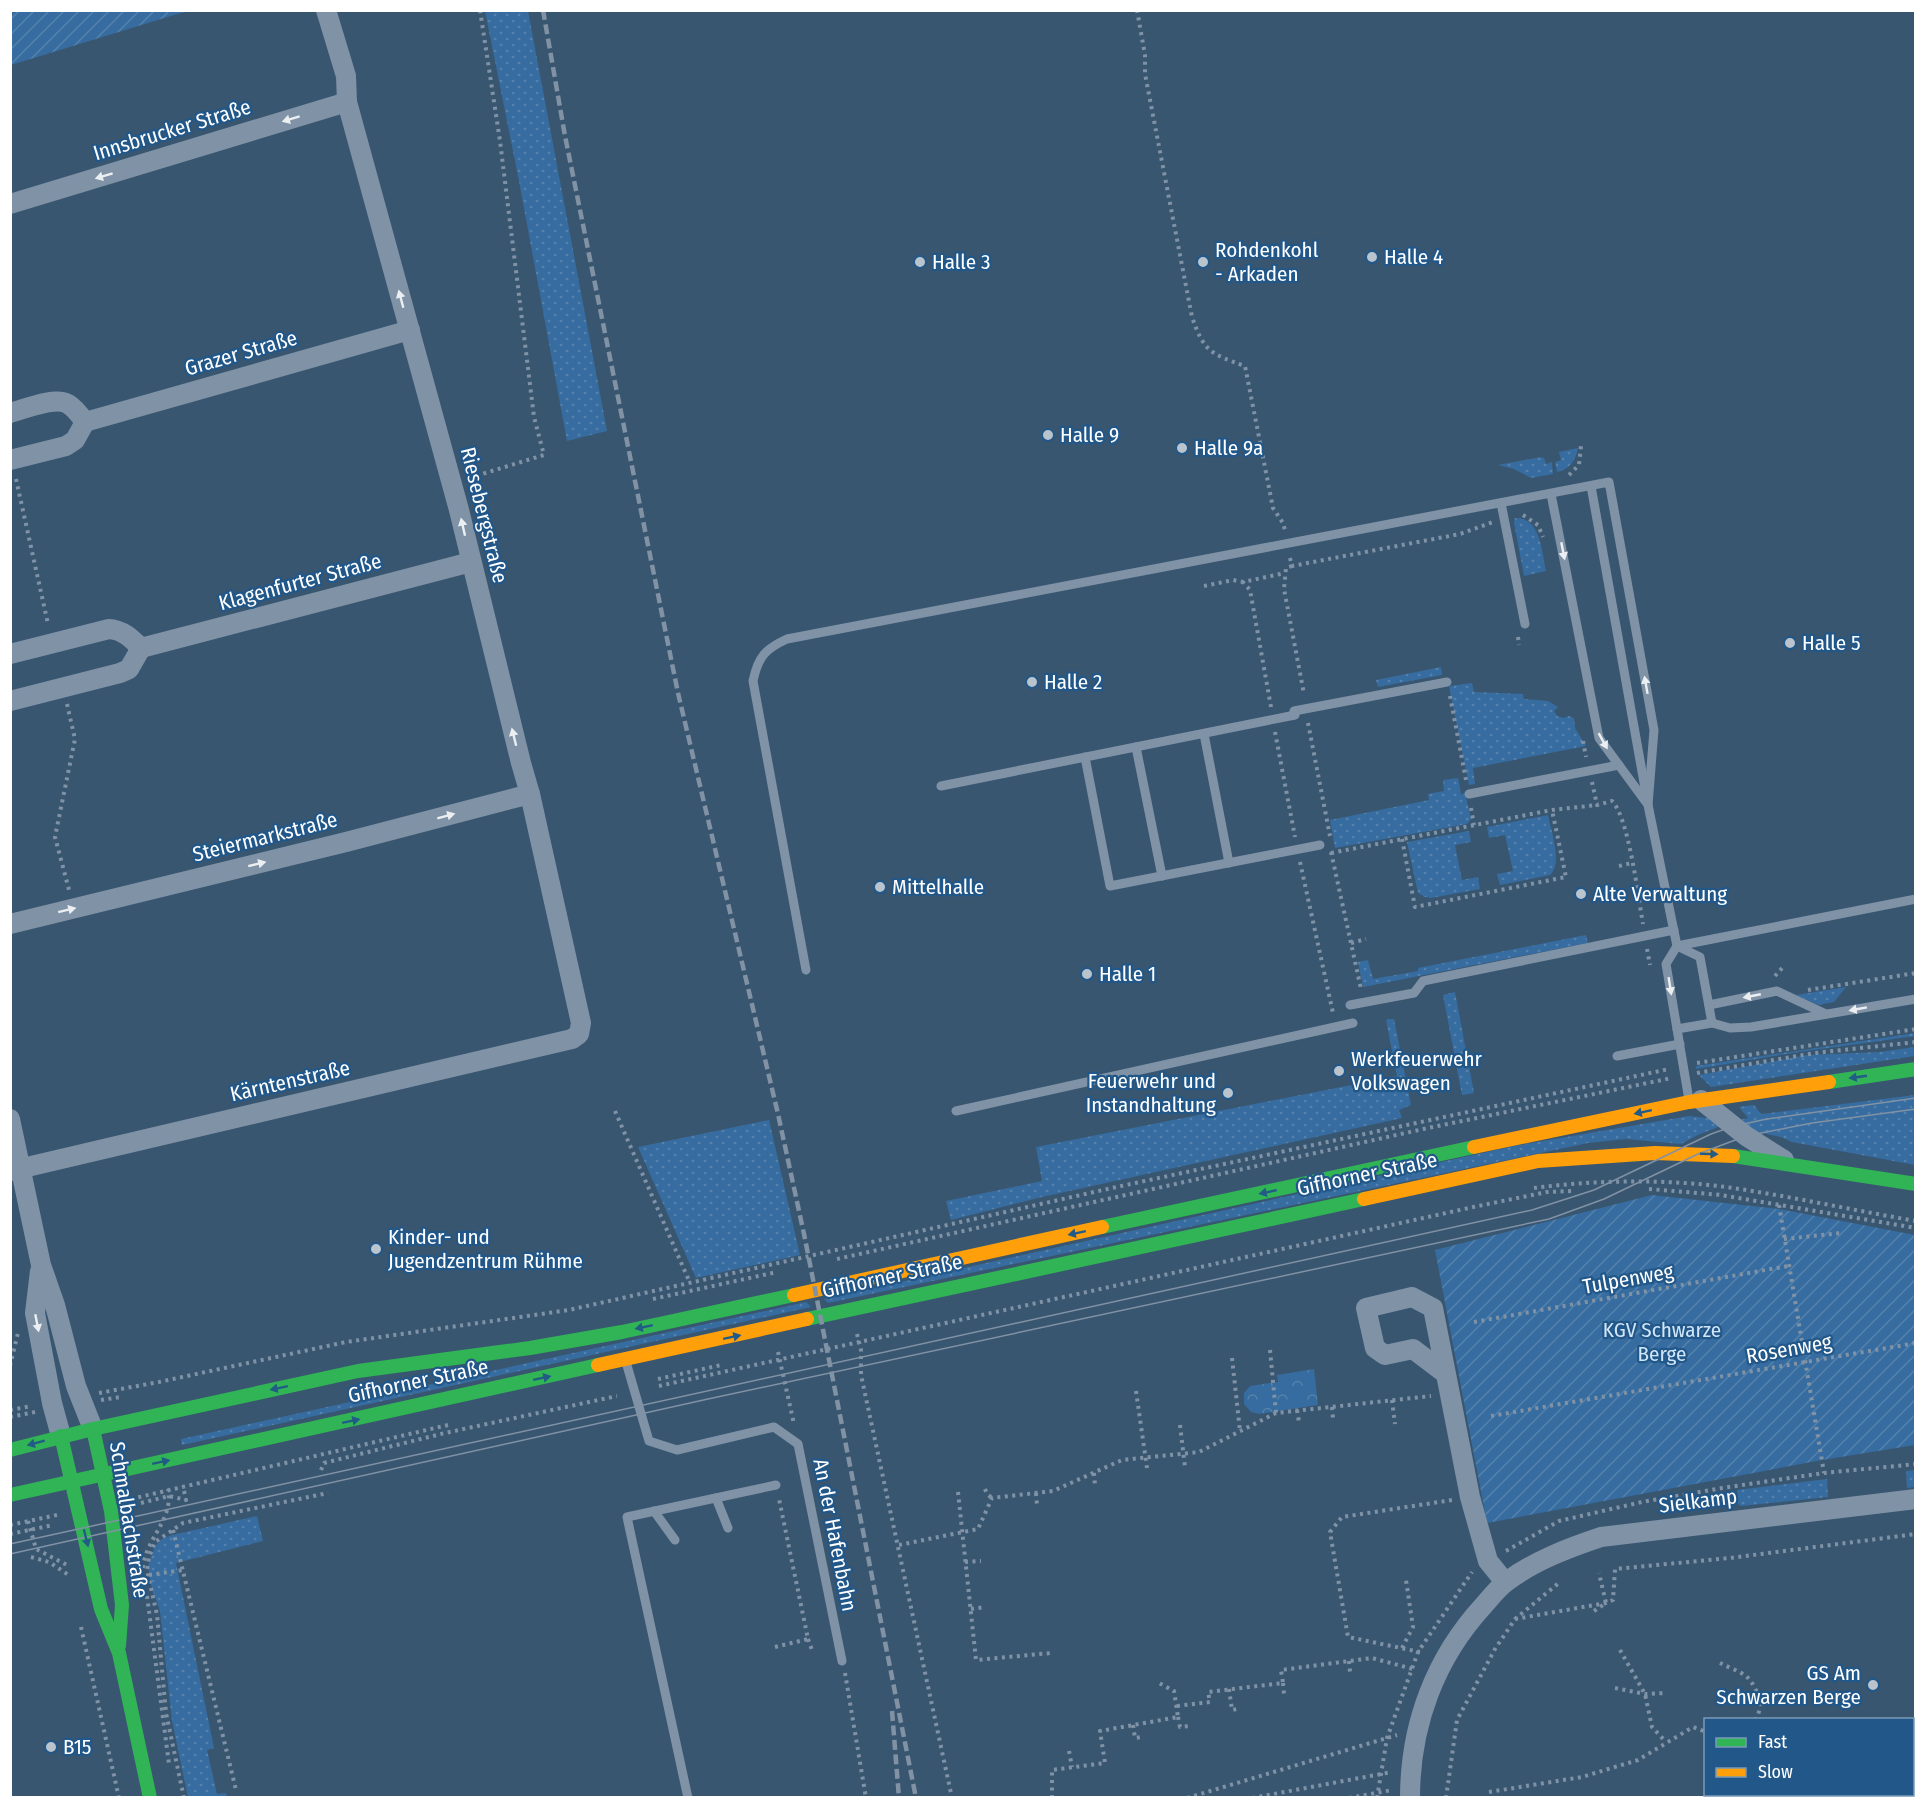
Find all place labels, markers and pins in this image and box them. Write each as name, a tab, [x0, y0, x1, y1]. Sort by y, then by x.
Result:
place label: Rohdenkohl - Arkaden	[1215, 237, 1319, 287]
place label: Halle 4	[1384, 244, 1443, 270]
place label: Halle 3	[932, 249, 991, 275]
marker: Halle 4	[1365, 250, 1379, 264]
marker: Halle 3	[913, 255, 927, 269]
marker: Rohdenkohl - Arkaden	[1196, 255, 1210, 269]
place label: Halle 9	[1060, 422, 1119, 448]
marker: Halle 9	[1041, 428, 1055, 442]
place label: Halle 9a	[1194, 435, 1263, 461]
marker: Halle 9a	[1175, 441, 1189, 455]
place label: Halle 5	[1802, 630, 1861, 656]
marker: Halle 5	[1783, 636, 1797, 650]
place label: Halle 2	[1044, 669, 1102, 695]
marker: Halle 2	[1025, 675, 1039, 689]
place label: Mittelhalle	[892, 874, 984, 900]
marker: Mittelhalle	[873, 880, 887, 894]
place label: Alte Verwaltung	[1593, 881, 1727, 907]
marker: Alte Verwaltung	[1574, 887, 1588, 901]
place label: Halle 1	[1099, 961, 1156, 987]
marker: Halle 1	[1080, 967, 1094, 981]
place label: Werkfeuerwehr Volkswagen	[1351, 1046, 1482, 1096]
marker: Werkfeuerwehr Volkswagen	[1332, 1064, 1346, 1078]
place label: Feuerwehr und Instandhaltung	[1086, 1068, 1216, 1118]
marker: Feuerwehr und Instandhaltung	[1221, 1086, 1235, 1100]
place label: Kinder- und Jugendzentrum Rühme	[388, 1224, 583, 1274]
marker: Kinder- und Jugendzentrum Rühme	[369, 1242, 383, 1256]
place label: GS Am Schwarzen Berge	[1716, 1660, 1861, 1710]
marker: GS Am Schwarzen Berge	[1866, 1678, 1880, 1692]
place label: B15	[63, 1734, 91, 1760]
marker: B15	[44, 1740, 58, 1754]

